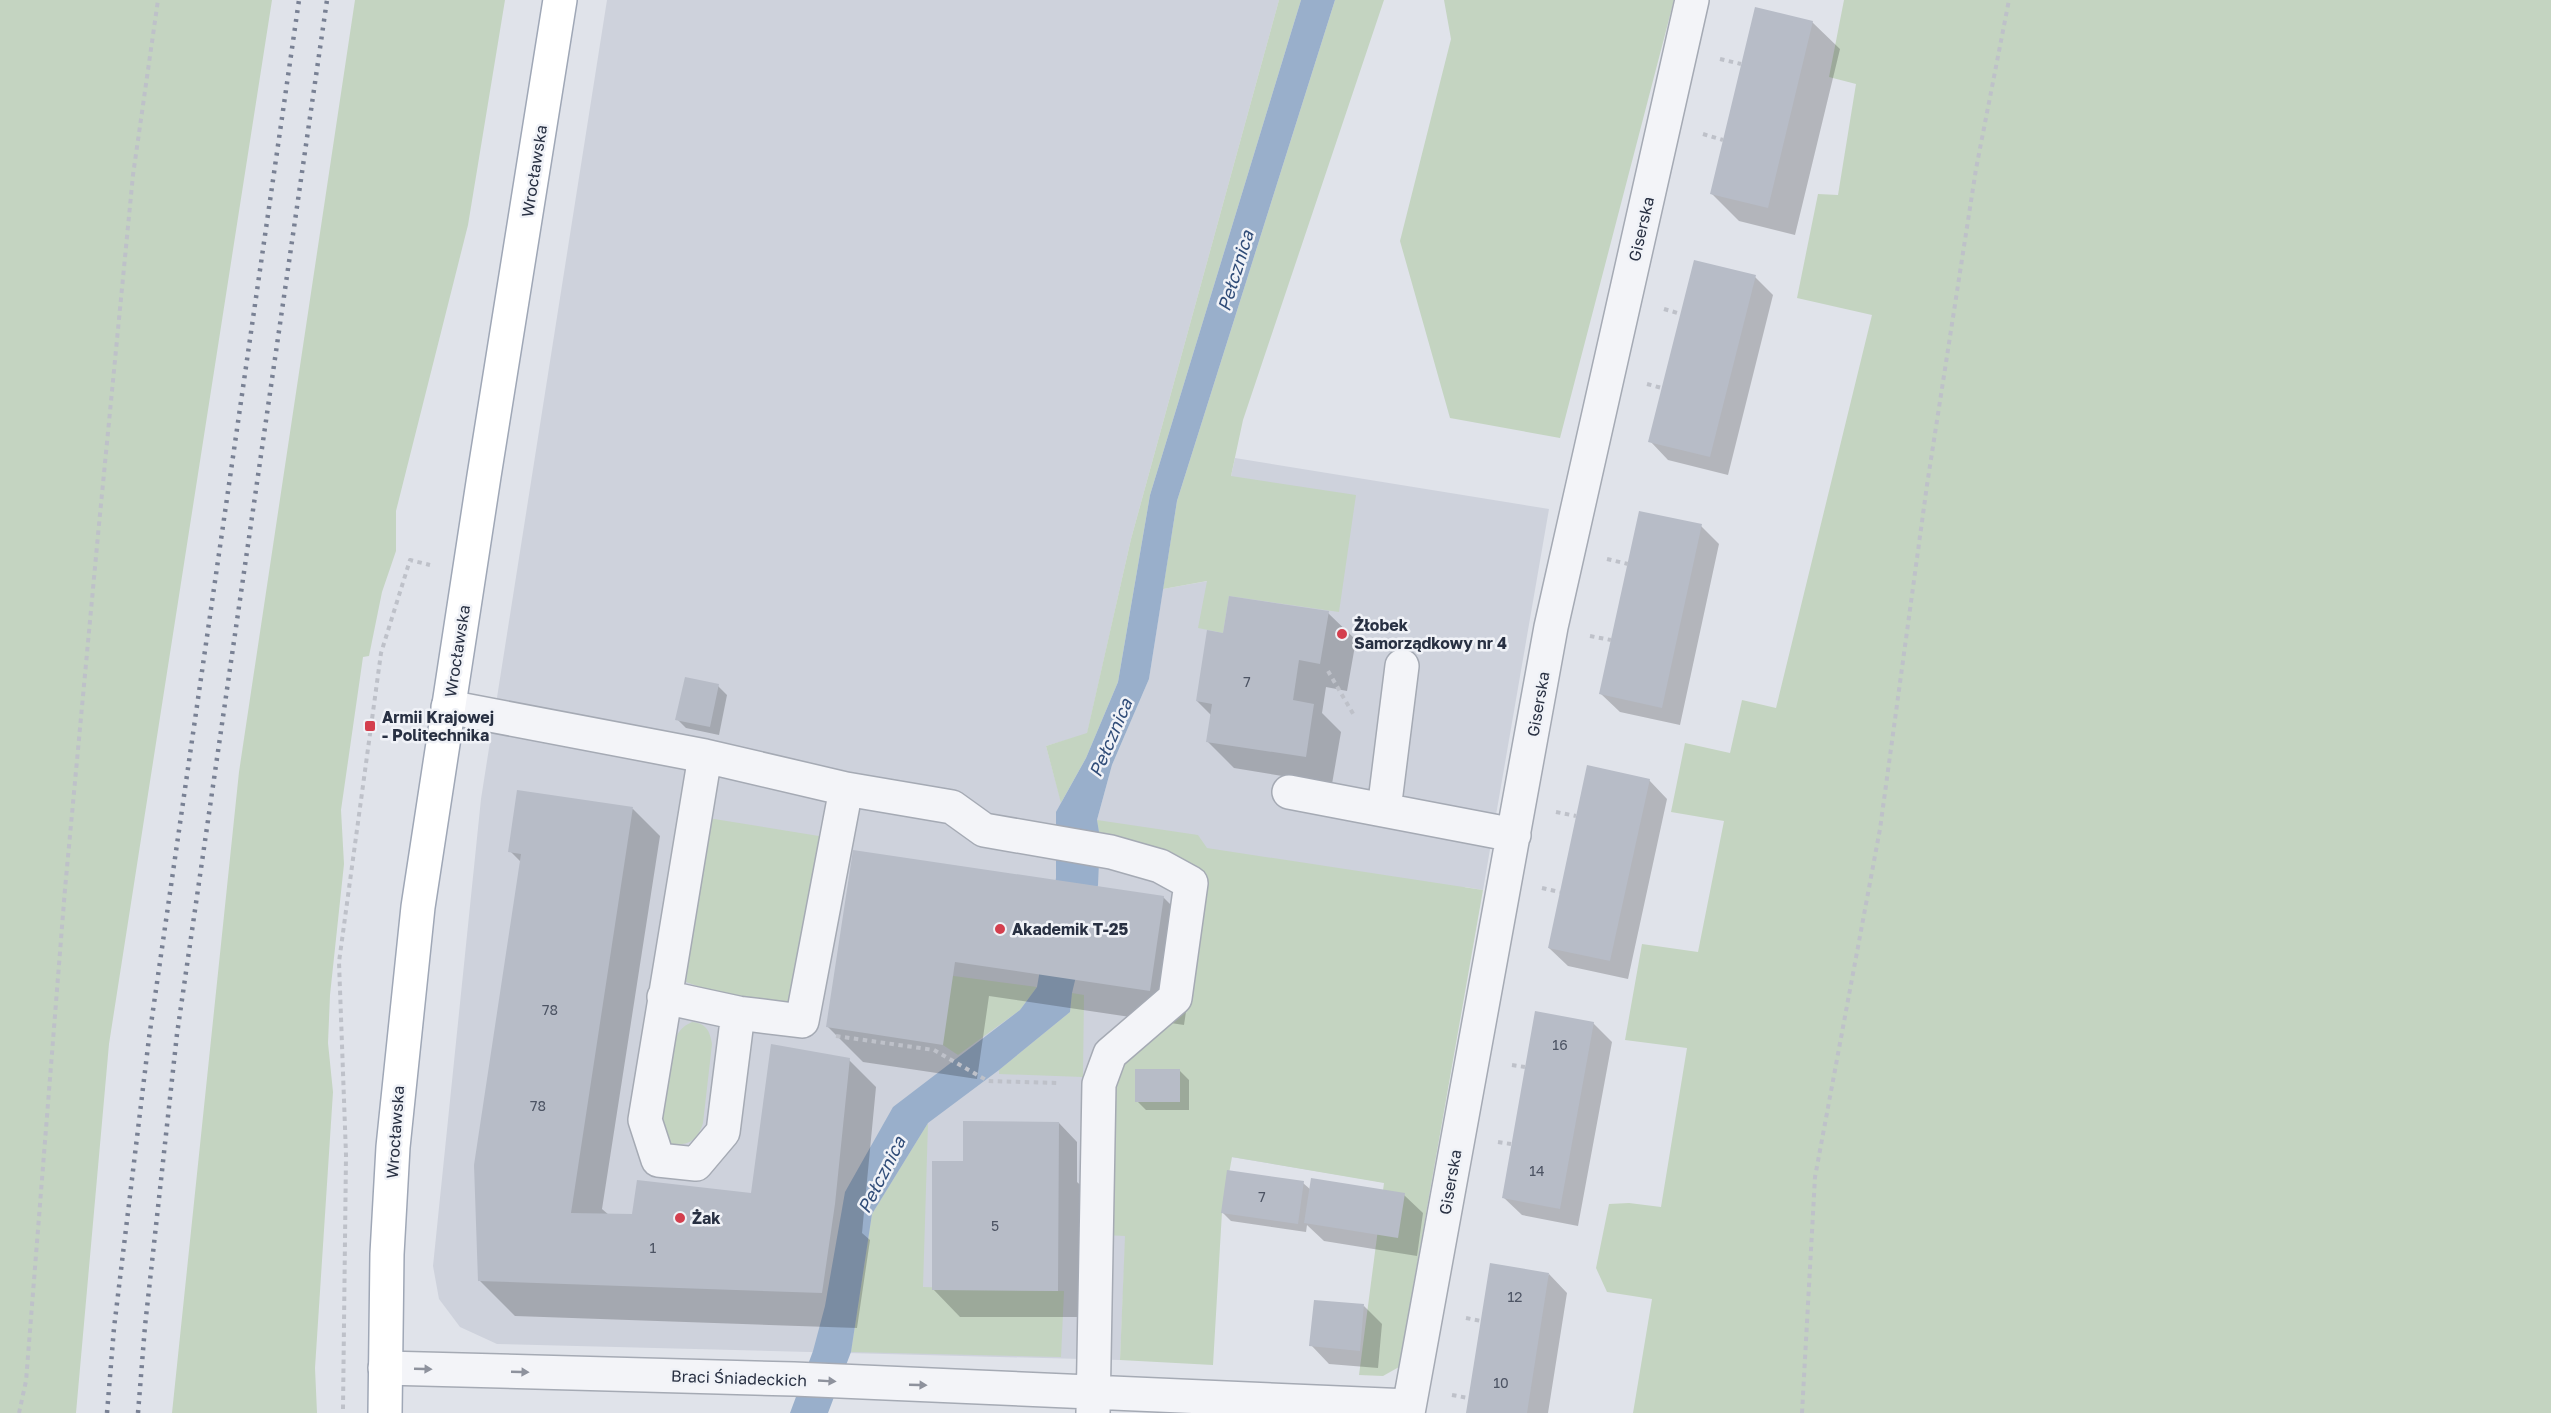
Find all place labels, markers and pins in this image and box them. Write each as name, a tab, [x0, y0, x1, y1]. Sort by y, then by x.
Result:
place label: Żłobek Samorządkowy nr 4	[1354, 615, 1507, 653]
marker: Żłobek Samorządkowy nr 4	[1335, 627, 1349, 641]
place label: Armii Krajowej - Politechnika	[382, 707, 494, 745]
marker: Armii Krajowej - Politechnika	[363, 719, 377, 733]
place label: Akademik T-25	[1012, 919, 1129, 939]
marker: Akademik T-25	[993, 922, 1007, 936]
place label: Żak	[692, 1208, 721, 1228]
marker: Żak	[673, 1211, 687, 1225]

